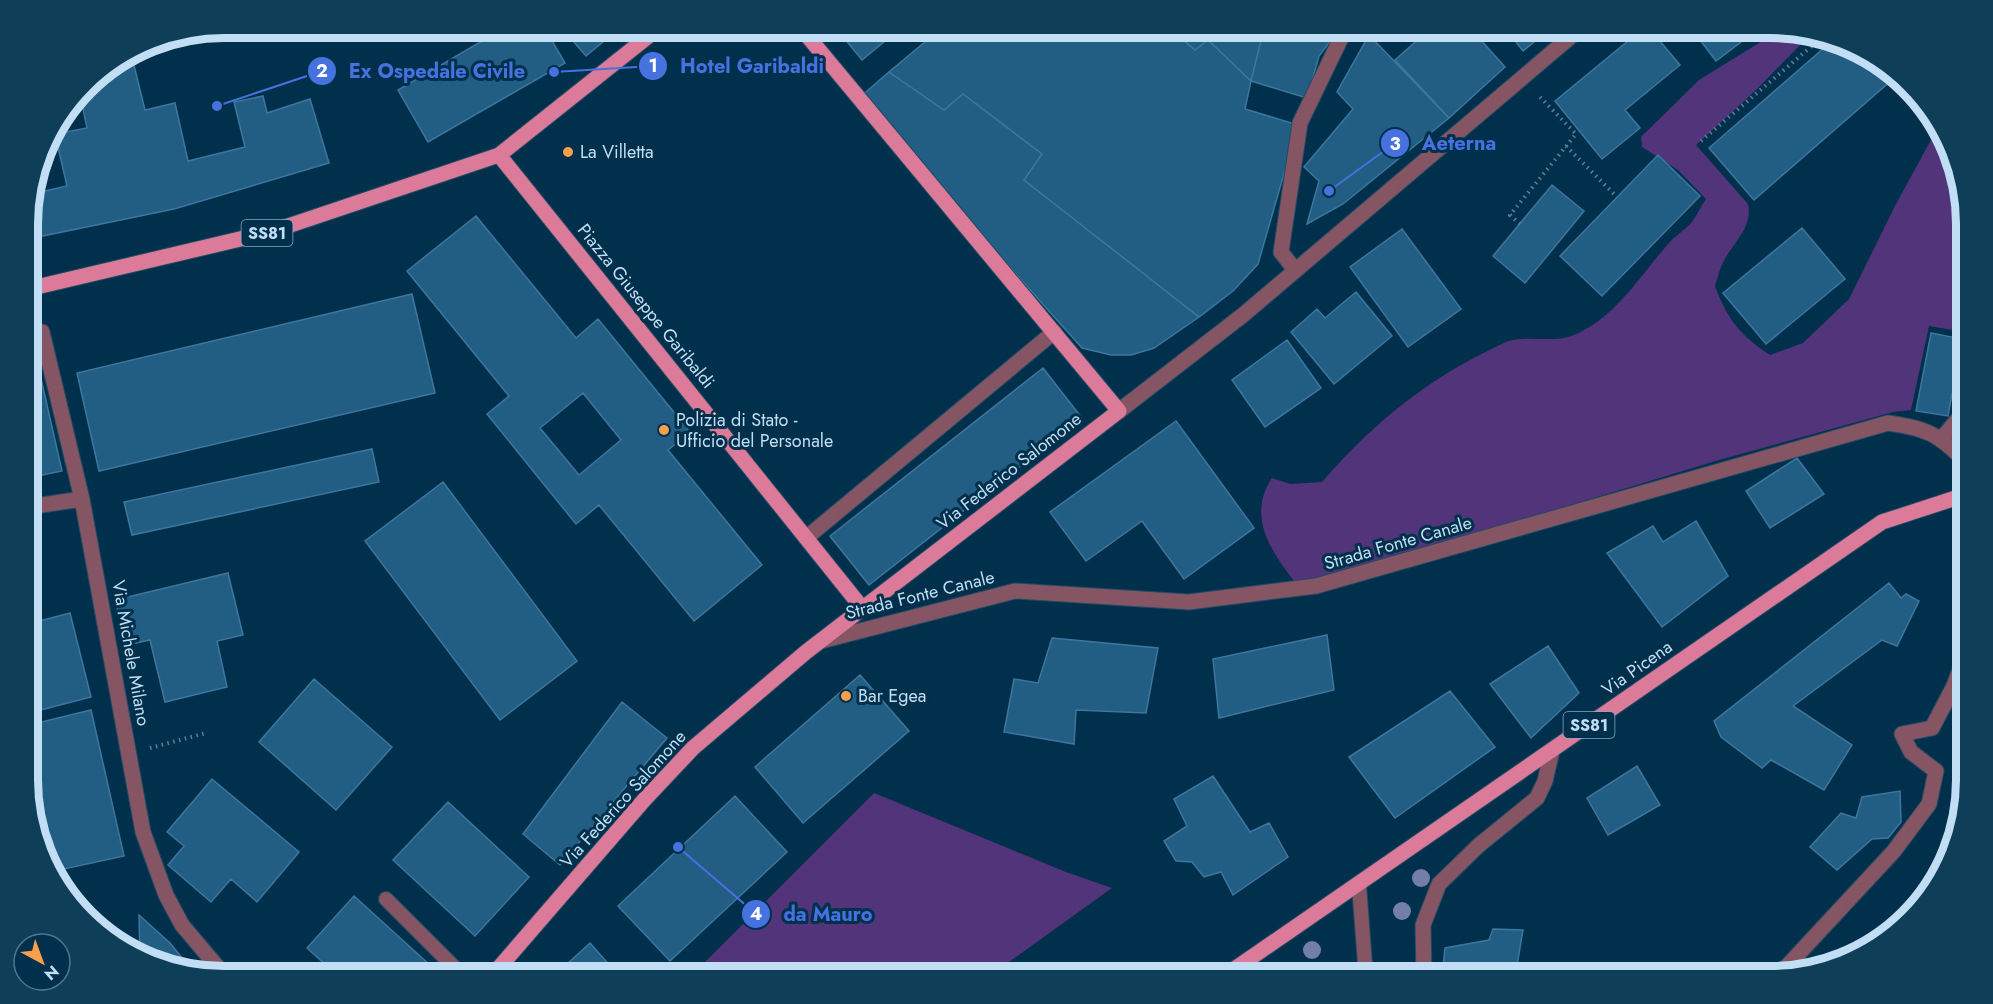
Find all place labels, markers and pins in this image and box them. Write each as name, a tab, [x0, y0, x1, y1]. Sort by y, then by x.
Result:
callout: Hotel Garibaldi	[638, 47, 836, 85]
callout: Ex Ospedale Civile	[307, 52, 537, 90]
callout: Aeterna	[1380, 124, 1508, 162]
place label: La Villetta	[580, 139, 654, 165]
marker: La Villetta	[561, 145, 575, 159]
place label: Polizia di Stato - Ufficio del Personale	[676, 407, 833, 454]
marker: Polizia di Stato - Ufficio del Personale	[657, 423, 671, 437]
place label: Bar Egea	[858, 683, 926, 709]
marker: Bar Egea	[839, 689, 853, 703]
callout: da Mauro	[741, 895, 884, 933]

